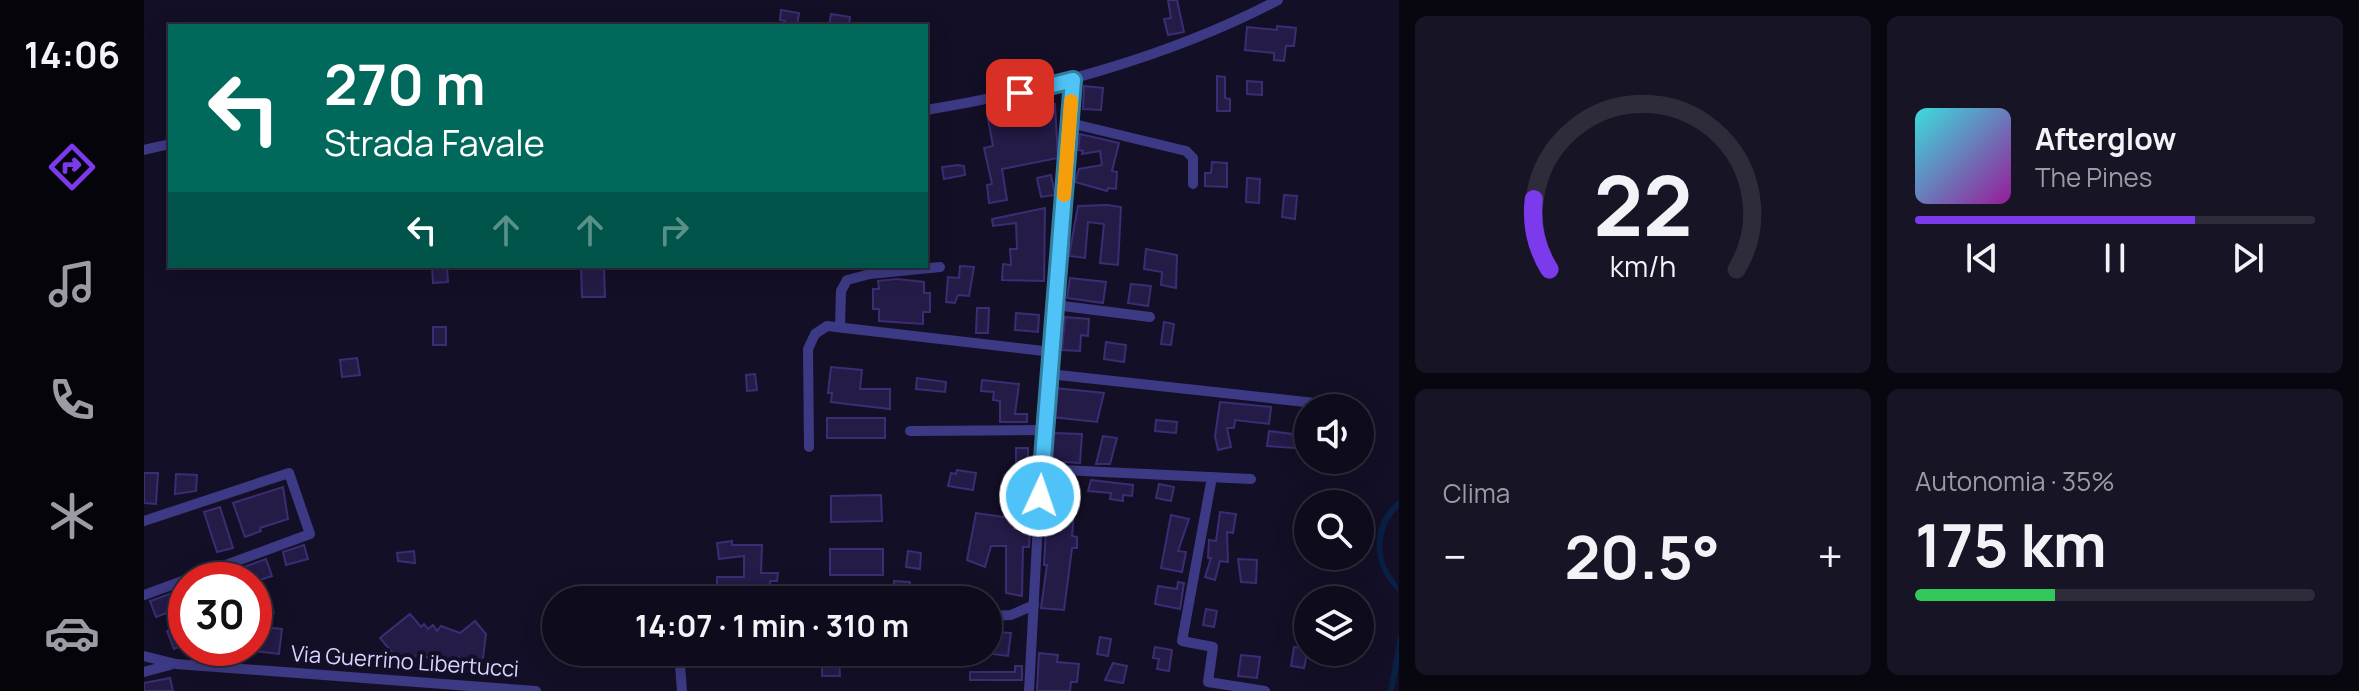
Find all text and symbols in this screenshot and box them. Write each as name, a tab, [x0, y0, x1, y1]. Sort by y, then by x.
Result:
text: 14:06	[24, 30, 120, 79]
text: 270 m	[324, 45, 486, 122]
icon: left	[192, 56, 296, 160]
pin	[986, 59, 1054, 127]
icon: arrive	[998, 71, 1042, 115]
text: Strada Favale	[324, 118, 545, 167]
text: Afterglow	[2035, 118, 2176, 159]
icon: directions	[44, 139, 100, 195]
text: 22	[1593, 147, 1693, 261]
text: The Pines	[2035, 159, 2152, 195]
icon: left	[400, 208, 444, 252]
icon: ahead	[484, 208, 528, 252]
icon: ahead	[568, 208, 612, 252]
icon: right	[652, 208, 696, 252]
icon: previous	[1960, 236, 2004, 280]
icon: pause	[2093, 236, 2137, 280]
icon: next	[2226, 236, 2270, 280]
text: km/h	[1610, 247, 1676, 286]
icon: music	[44, 256, 100, 312]
icon: phone	[44, 372, 100, 428]
map controls	[1294, 394, 1374, 666]
button: sound	[1294, 394, 1374, 474]
position arrow	[998, 454, 1082, 538]
text: Autonomia · 35%	[1915, 463, 2115, 499]
text: Clima	[1443, 475, 1510, 511]
icon: climate	[44, 488, 100, 544]
button: search	[1294, 490, 1374, 570]
text: 175 km	[1915, 503, 2107, 585]
text: 20.5°	[1564, 515, 1720, 597]
text: −	[1443, 526, 1467, 586]
text: +	[1818, 526, 1843, 586]
speed limit sign: 30	[168, 562, 272, 666]
button: layers	[1294, 586, 1374, 666]
icon: car	[44, 605, 100, 661]
text: 14:07 · 1 min · 310 m	[635, 605, 909, 646]
street label: Via Guerrino Libertucci	[290, 638, 520, 684]

